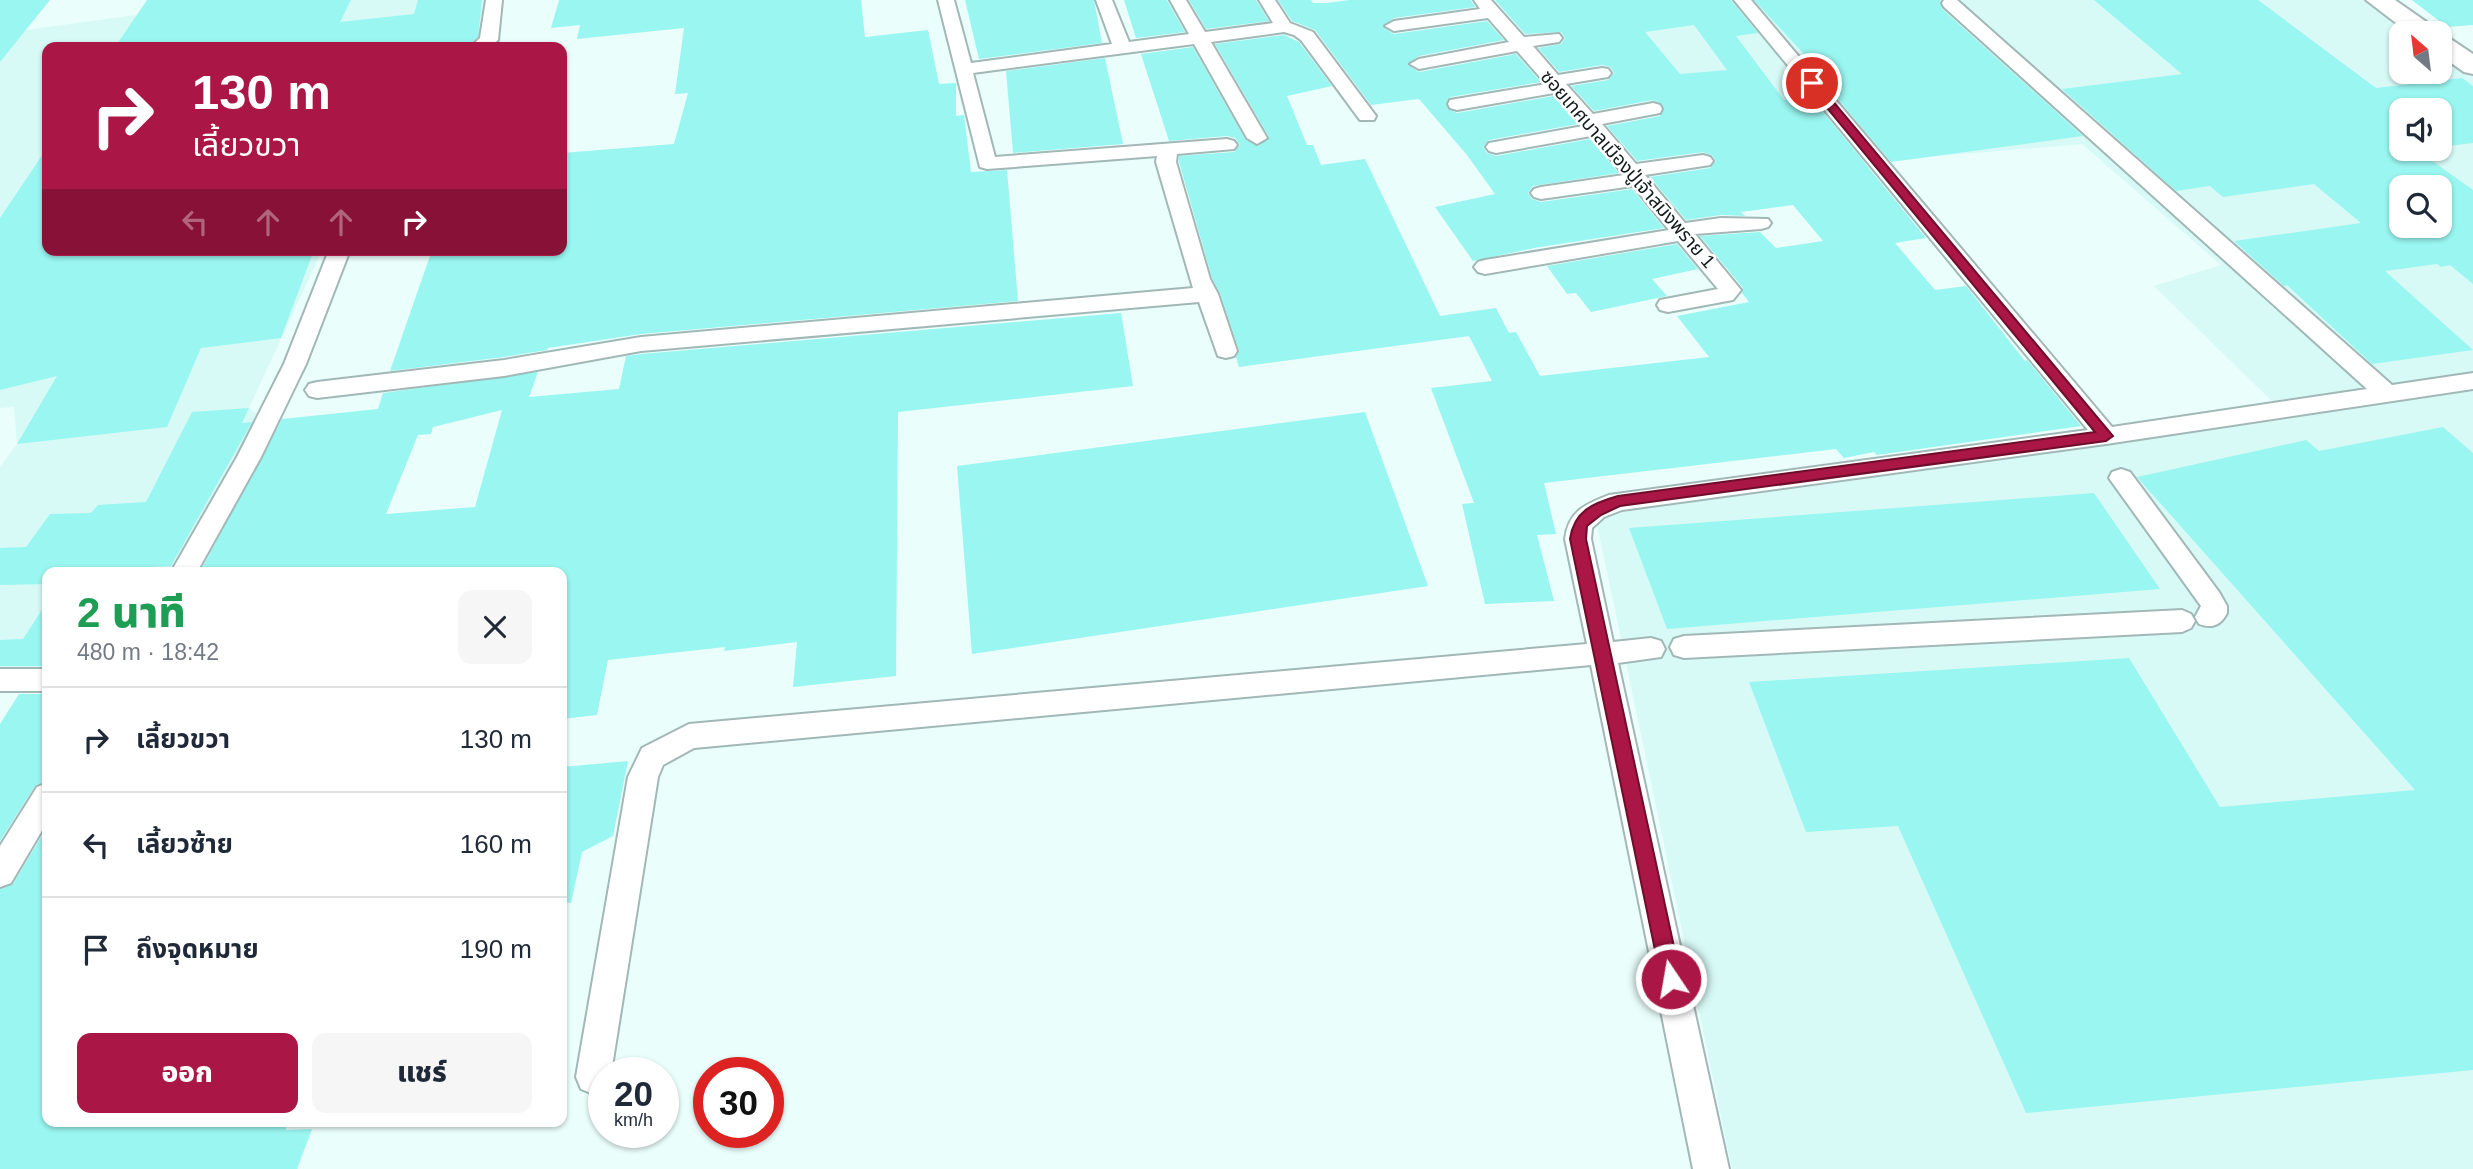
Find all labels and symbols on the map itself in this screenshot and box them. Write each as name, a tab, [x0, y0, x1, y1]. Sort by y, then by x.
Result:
north arrow	[2389, 21, 2452, 84]
pin	[1782, 53, 1842, 113]
street label: ซอยเทศบาลเมืองปู่เจ้าสมิงพราย 1	[1535, 65, 1720, 273]
position arrow	[1634, 942, 1708, 1016]
speed limit sign: 30	[693, 1057, 784, 1148]

